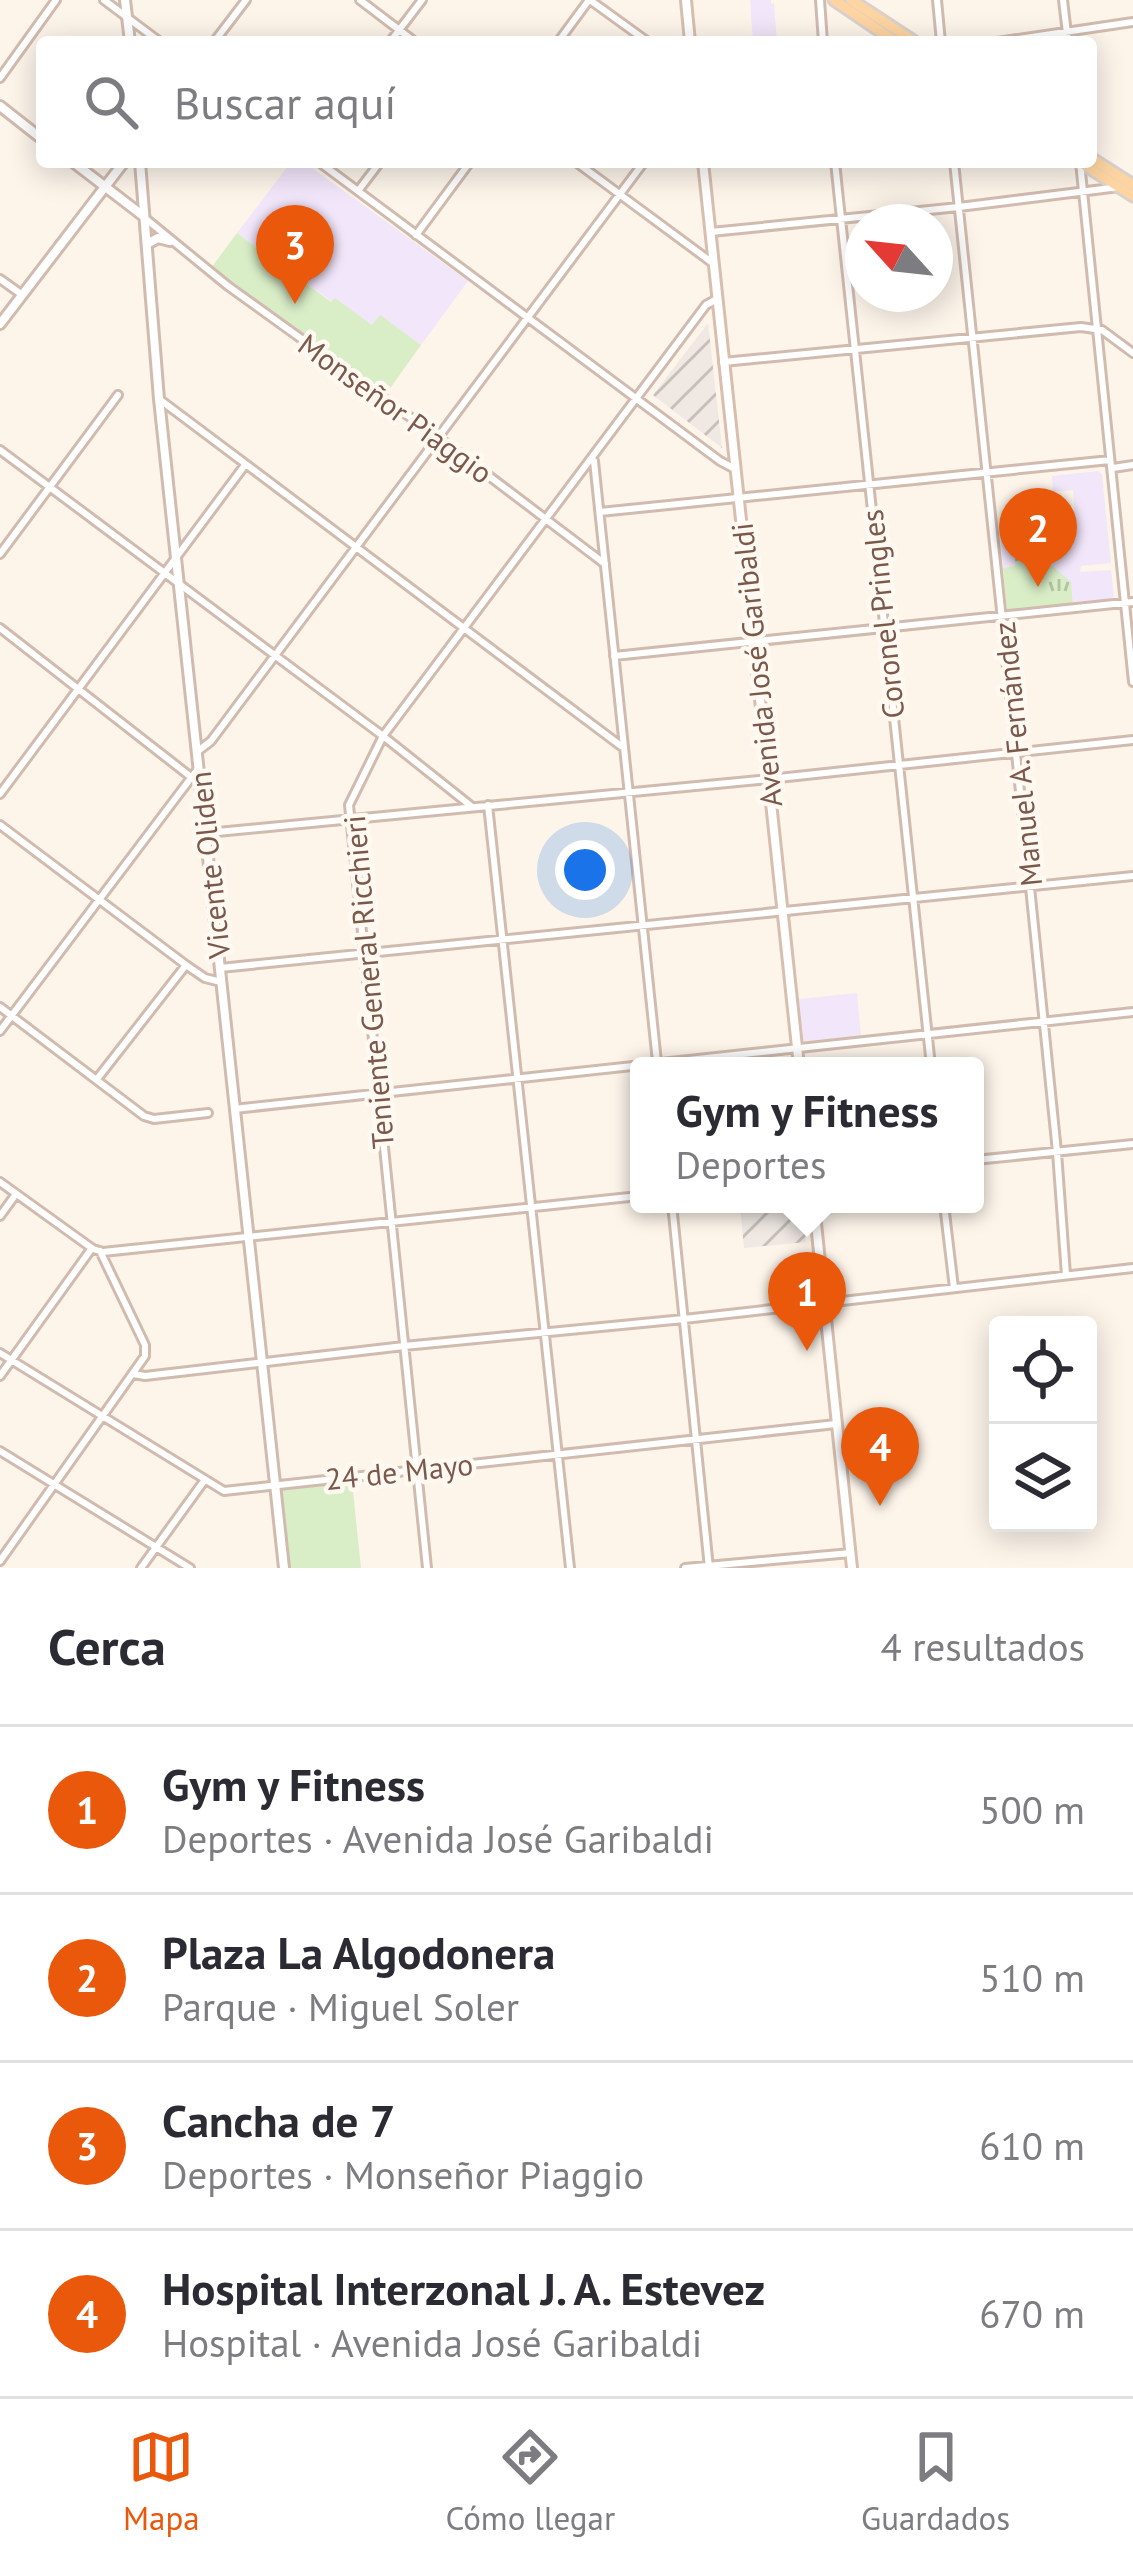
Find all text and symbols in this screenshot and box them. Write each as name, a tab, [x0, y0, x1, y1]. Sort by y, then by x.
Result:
search box	[36, 36, 1097, 168]
icon: search	[78, 69, 144, 135]
text: Buscar aquí	[174, 73, 396, 131]
north arrow	[845, 204, 953, 312]
pin: 3	[256, 205, 334, 304]
street label: Monseñor Piaggio	[291, 324, 501, 492]
pin: 2	[999, 488, 1077, 587]
street label: Coronel Pringles	[852, 508, 912, 720]
street label: Avenida José Garibaldi	[722, 521, 790, 809]
street label: Manuel A. Fernández	[984, 620, 1050, 888]
street label: Vicente Oliden	[180, 770, 238, 961]
street label: Teniente General Ricchieri	[334, 814, 402, 1150]
your location	[555, 840, 615, 900]
popup	[630, 1057, 984, 1213]
text: Gym y Fitness	[676, 1081, 938, 1139]
text: Deportes	[676, 1139, 826, 1190]
pin: 1	[768, 1252, 846, 1351]
map controls	[989, 1316, 1097, 1532]
button: locate	[989, 1316, 1097, 1424]
pin: 4	[841, 1407, 919, 1506]
button: layers	[989, 1424, 1097, 1532]
street label: 24 de Mayo	[323, 1444, 475, 1498]
text: Cerca	[48, 1613, 166, 1679]
text: 4 resultados	[881, 1621, 1085, 1672]
text: Gym y Fitness	[162, 1755, 425, 1813]
text: 1	[76, 1784, 98, 1835]
text: 500 m	[979, 1784, 1085, 1835]
text: Deportes · Avenida José Garibaldi	[162, 1813, 714, 1864]
text: Plaza La Algodonera	[162, 1923, 555, 1981]
text: 2	[76, 1952, 98, 2003]
text: 510 m	[979, 1952, 1085, 2003]
text: Parque · Miguel Soler	[162, 1981, 519, 2032]
text: Cancha de 7	[162, 2091, 395, 2149]
text: 3	[76, 2120, 98, 2171]
text: 610 m	[979, 2120, 1085, 2171]
text: Deportes · Monseñor Piaggio	[162, 2149, 644, 2200]
text: Hospital Interzonal J. A. Estevez	[162, 2259, 765, 2317]
text: 4	[76, 2288, 98, 2339]
text: 670 m	[979, 2288, 1085, 2339]
text: Hospital · Avenida José Garibaldi	[162, 2317, 702, 2368]
tab: Mapa	[123, 2424, 200, 2539]
tab: Cómo llegar	[445, 2424, 615, 2539]
tab: Guardados	[861, 2424, 1010, 2539]

